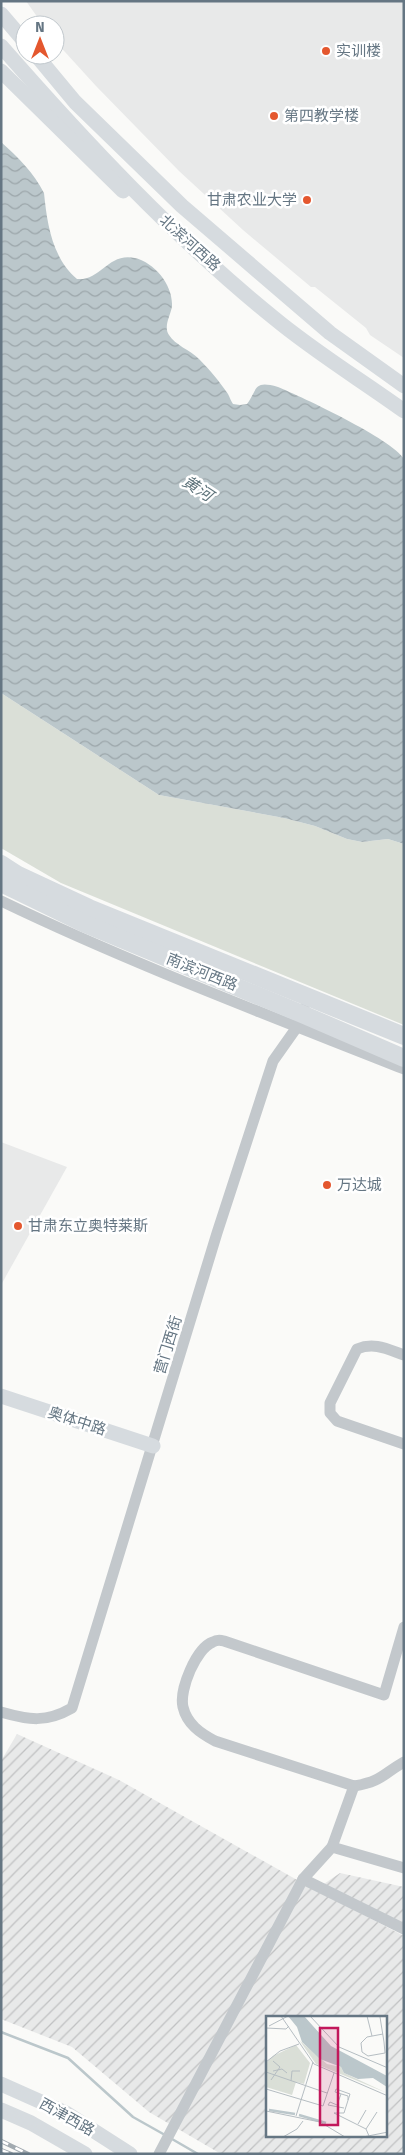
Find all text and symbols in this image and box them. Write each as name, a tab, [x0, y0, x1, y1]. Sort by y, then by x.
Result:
north arrow	[15, 15, 65, 65]
text: N	[35, 19, 45, 36]
place label: 实训楼	[336, 42, 381, 60]
marker: 实训楼	[320, 45, 332, 57]
place label: 第四教学楼	[284, 107, 359, 125]
marker: 第四教学楼	[268, 110, 280, 122]
place label: 甘肃农业大学	[207, 191, 297, 209]
marker: 甘肃农业大学	[301, 194, 313, 206]
street label: 北滨河西路	[156, 211, 224, 275]
water label: 黄河	[179, 472, 219, 507]
street label: 南滨河西路	[164, 950, 240, 994]
place label: 万达城	[337, 1176, 382, 1194]
marker: 万达城	[321, 1179, 333, 1191]
place label: 甘肃东立奥特莱斯	[28, 1217, 148, 1235]
marker: 甘肃东立奥特莱斯	[12, 1220, 24, 1232]
street label: 营门西街	[151, 1314, 185, 1376]
street label: 奥体中路	[46, 1403, 108, 1439]
inset map	[266, 2016, 388, 2138]
street label: 西津西路	[36, 2095, 98, 2139]

